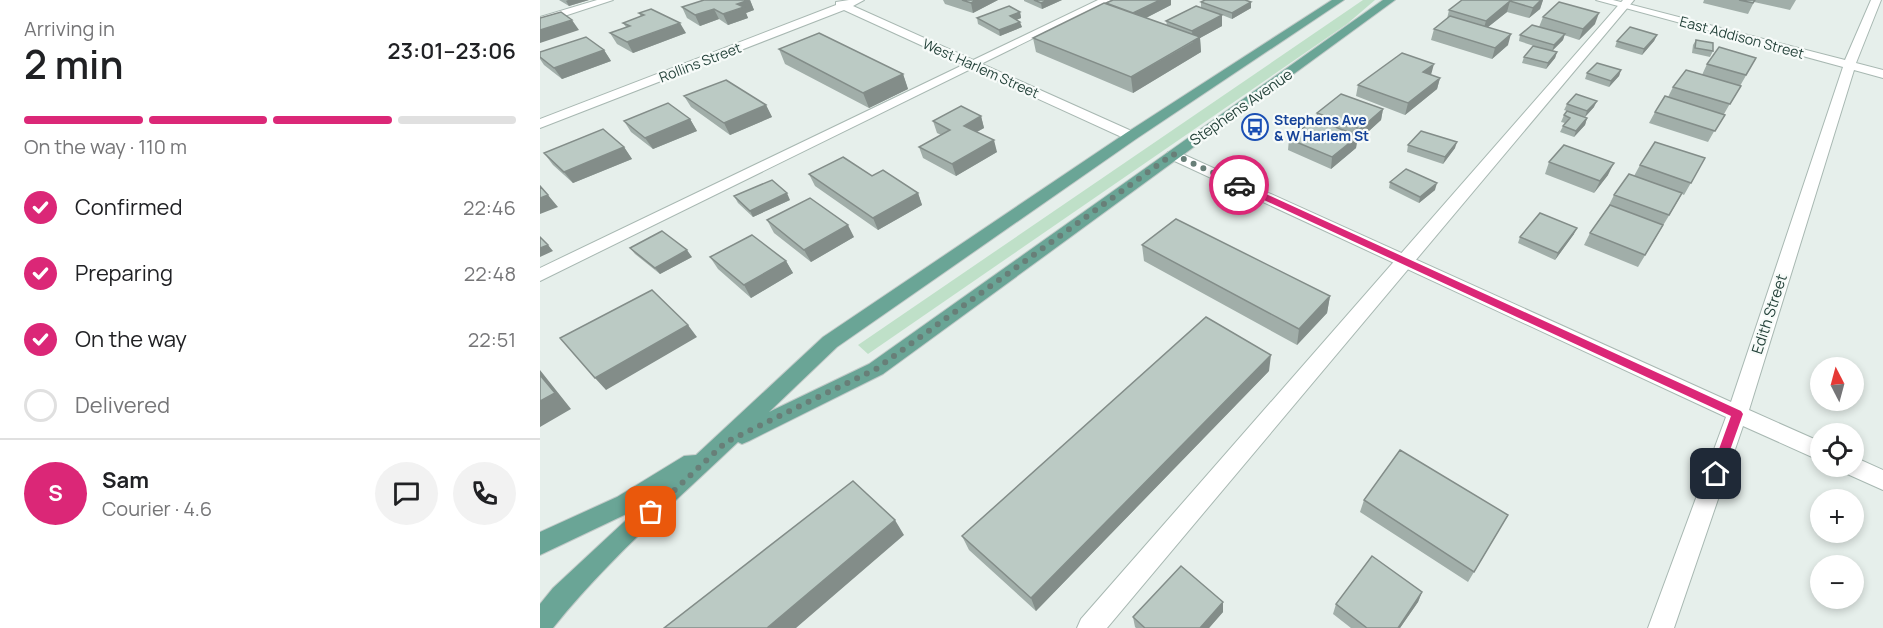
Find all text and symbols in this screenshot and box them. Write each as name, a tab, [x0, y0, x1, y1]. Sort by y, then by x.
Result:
street label: East Addison Street	[1678, 11, 1807, 63]
text: Arriving in	[24, 15, 115, 42]
street label: West Harlem Street	[920, 34, 1043, 102]
text: 23:01–23:06	[387, 36, 516, 66]
text: 2 min	[24, 37, 123, 91]
street label: Rollins Street	[656, 37, 744, 86]
street label: Stephens Avenue	[1185, 64, 1297, 150]
place label: Stephens Ave & W Harlem St	[1274, 110, 1369, 145]
bus stop icon: Stephens Ave & W Harlem St	[1240, 112, 1270, 142]
text: On the way · 110 m	[24, 133, 187, 160]
courier	[1209, 155, 1269, 215]
icon: car	[1223, 169, 1256, 202]
icon: check	[24, 191, 57, 224]
text: Confirmed	[75, 192, 183, 222]
text: 22:46	[463, 194, 516, 221]
icon: check	[24, 257, 57, 290]
text: Preparing	[75, 258, 173, 288]
text: 22:48	[464, 260, 516, 287]
street label: Edith Street	[1746, 271, 1792, 357]
icon: check	[24, 323, 57, 356]
text: On the way	[75, 324, 187, 354]
text: 22:51	[468, 326, 516, 353]
north arrow	[1810, 357, 1864, 411]
map controls	[1810, 357, 1864, 609]
text: Delivered	[75, 390, 170, 420]
button: locate	[1810, 423, 1864, 477]
pin	[1690, 448, 1741, 499]
icon: home	[1699, 457, 1732, 490]
button: chat	[375, 462, 438, 525]
button: phone	[453, 462, 516, 525]
text: Sam	[102, 465, 149, 495]
text: S	[48, 478, 63, 508]
pin	[625, 486, 676, 537]
button: +	[1810, 489, 1864, 543]
text: Courier · 4.6	[102, 495, 212, 522]
icon: bag	[634, 495, 667, 528]
button: −	[1810, 555, 1864, 609]

